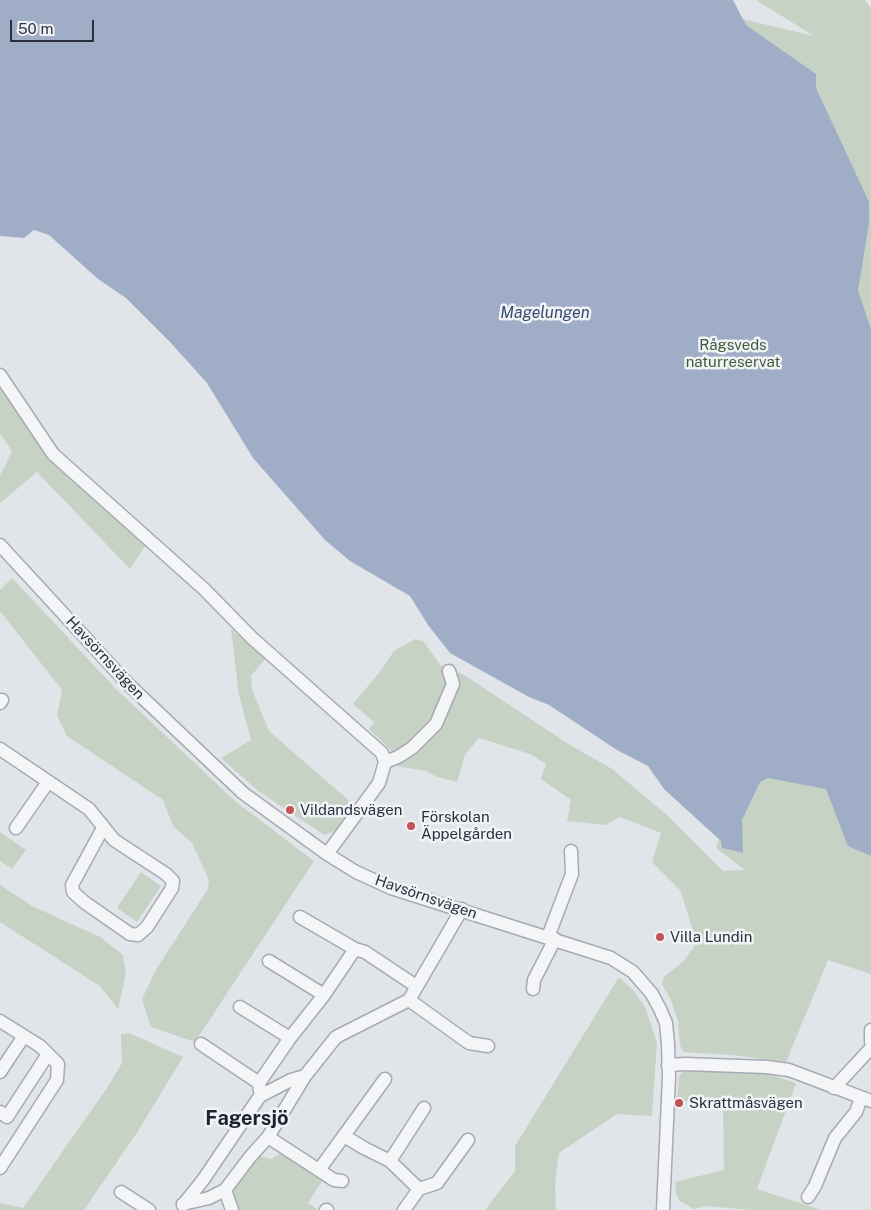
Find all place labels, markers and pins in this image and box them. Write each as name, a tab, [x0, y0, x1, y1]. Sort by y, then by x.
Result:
place label: Vildandsvägen	[300, 801, 402, 819]
marker: Vildandsvägen	[284, 804, 296, 816]
place label: Förskolan Äppelgården	[421, 808, 512, 843]
marker: Förskolan Äppelgården	[405, 820, 417, 832]
place label: Villa Lundin	[670, 928, 752, 946]
marker: Villa Lundin	[654, 931, 666, 943]
place label: Skrattmåsvägen	[689, 1094, 803, 1112]
marker: Skrattmåsvägen	[673, 1097, 685, 1109]

